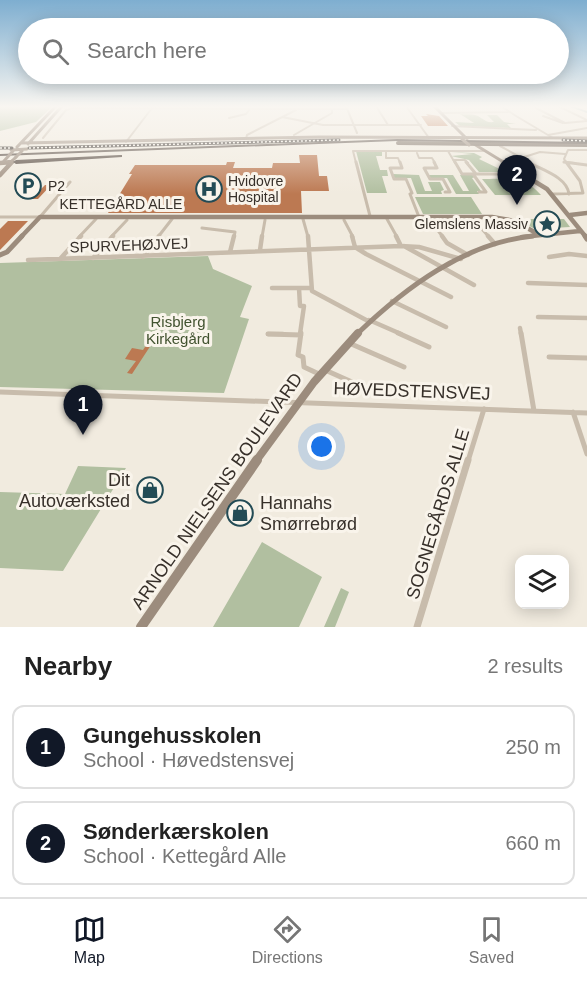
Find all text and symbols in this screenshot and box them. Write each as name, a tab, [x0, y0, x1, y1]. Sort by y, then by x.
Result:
search box	[18, 18, 569, 84]
icon: search	[39, 35, 72, 68]
text: Search here	[87, 38, 207, 63]
pin: 2	[498, 156, 536, 205]
parking icon: P2	[13, 171, 43, 201]
place label: Hvidovre Hospital	[228, 173, 283, 205]
hospital icon: Hvidovre Hospital	[194, 174, 224, 204]
place label: P2	[48, 178, 65, 194]
street label: KETTEGÅRD ALLE	[60, 196, 182, 212]
place icon: Glemslens Massiv	[532, 209, 562, 239]
place label: Glemslens Massiv	[414, 216, 528, 232]
street label: SPURVEHØJVEJ	[69, 234, 189, 256]
park label: Risbjerg Kirkegård	[146, 313, 210, 347]
street label: ARNOLD NIELSENS BOULEVARD	[127, 369, 307, 613]
street label: HØVEDSTENSVEJ	[333, 378, 491, 404]
pin: 1	[64, 386, 103, 435]
street label: SOGNEGÅRDS ALLE	[403, 426, 473, 602]
your location	[307, 432, 336, 461]
place label: Dit Autoværksted	[19, 470, 130, 511]
shop icon: Dit Autoværksted	[135, 475, 165, 505]
place label: Hannahs Smørrebrød	[260, 493, 357, 534]
shop icon: Hannahs Smørrebrød	[225, 498, 255, 528]
map controls	[515, 555, 569, 609]
button: layers	[515, 555, 569, 609]
text: Nearby	[24, 651, 112, 681]
text: 2 results	[487, 655, 563, 677]
text: Gungehusskolen	[83, 723, 261, 748]
text: 1	[40, 736, 51, 758]
text: 250 m	[505, 736, 561, 758]
text: School · Høvedstensvej	[83, 749, 294, 771]
text: Sønderkærskolen	[83, 819, 269, 844]
text: 2	[40, 832, 51, 854]
text: 660 m	[505, 832, 561, 854]
text: School · Kettegård Alle	[83, 845, 286, 867]
tab: Map	[73, 913, 106, 967]
tab: Directions	[252, 913, 323, 967]
tab: Saved	[469, 913, 514, 967]

